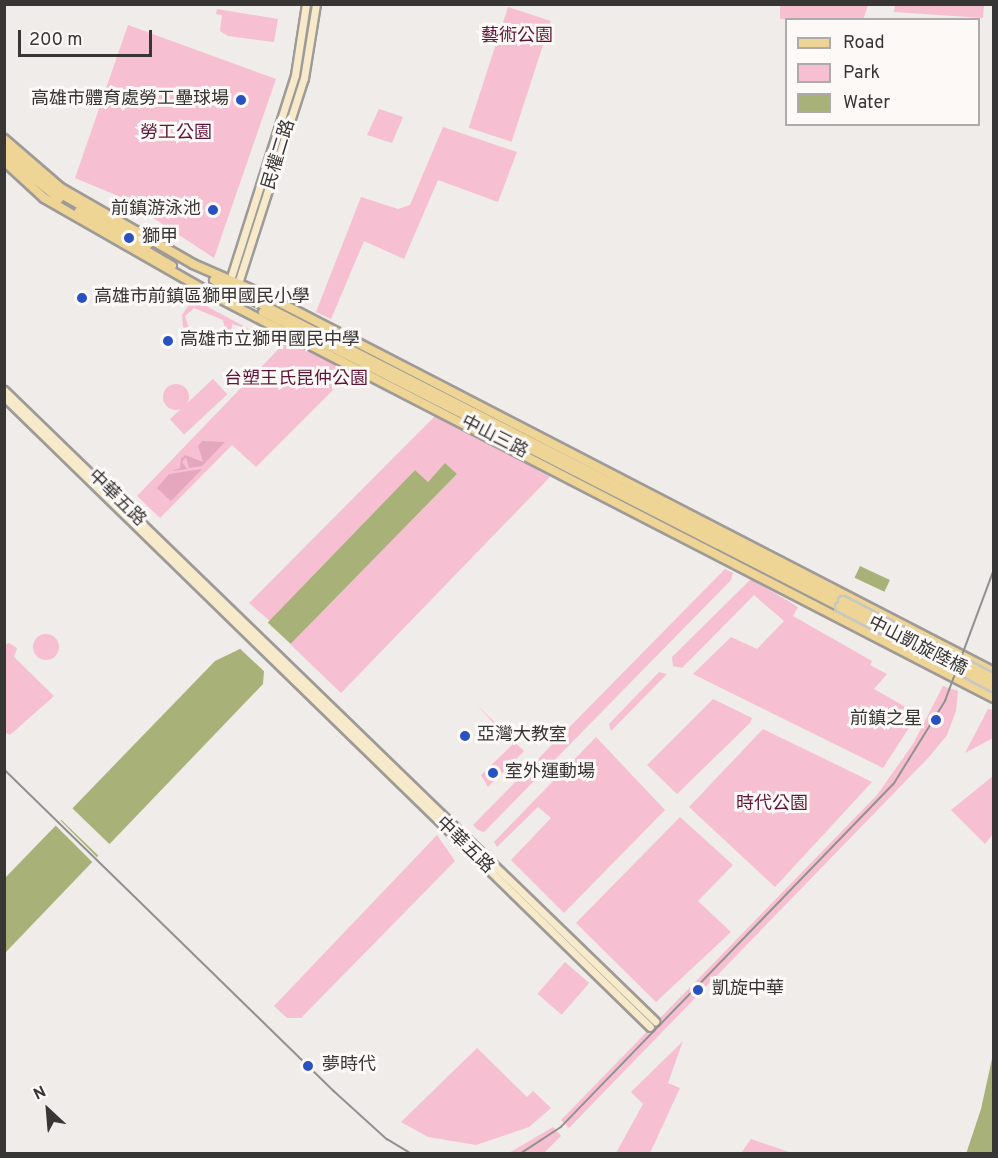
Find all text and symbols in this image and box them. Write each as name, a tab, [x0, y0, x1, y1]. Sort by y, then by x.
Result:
scale bar	[21, 18, 154, 56]
legend	[785, 18, 980, 126]
park label: 藝術公園	[481, 26, 553, 48]
text: 200 m	[29, 29, 82, 52]
text: Road	[843, 32, 885, 55]
text: Park	[843, 62, 880, 85]
place label: 高雄市體育處勞工壘球場	[31, 89, 229, 111]
text: Water	[843, 92, 890, 115]
marker: 高雄市體育處勞工壘球場	[234, 93, 248, 107]
street label: 民權二路	[259, 117, 301, 193]
park label: 勞工公園	[140, 123, 212, 145]
place label: 前鎮游泳池	[111, 199, 201, 221]
marker: 前鎮游泳池	[206, 203, 220, 217]
place label: 獅甲	[142, 227, 178, 249]
marker: 獅甲	[120, 229, 138, 247]
place label: 高雄市前鎮區獅甲國民小學	[94, 287, 310, 309]
marker: 高雄市前鎮區獅甲國民小學	[75, 291, 89, 305]
place label: 高雄市立獅甲國民中學	[180, 330, 360, 352]
marker: 高雄市立獅甲國民中學	[161, 334, 175, 348]
park label: 台塑王氏昆仲公園	[224, 369, 368, 391]
street label: 中山三路	[457, 412, 531, 464]
street label: 中華五路	[83, 466, 149, 532]
street label: 中山凱旋陸橋	[864, 613, 970, 681]
place label: 前鎮之星	[850, 709, 922, 731]
marker: 前鎮之星	[927, 711, 945, 729]
place label: 亞灣大教室	[477, 725, 567, 747]
marker: 亞灣大教室	[458, 729, 472, 743]
place label: 室外運動場	[505, 762, 595, 784]
marker: 室外運動場	[486, 766, 500, 780]
park label: 時代公園	[736, 794, 808, 816]
street label: 中華五路	[431, 813, 497, 879]
place label: 凱旋中華	[712, 979, 784, 1001]
marker: 凱旋中華	[689, 981, 707, 999]
place label: 夢時代	[322, 1055, 376, 1077]
marker: 夢時代	[299, 1057, 317, 1075]
north arrow	[18, 1080, 78, 1140]
text: N	[31, 1082, 50, 1105]

